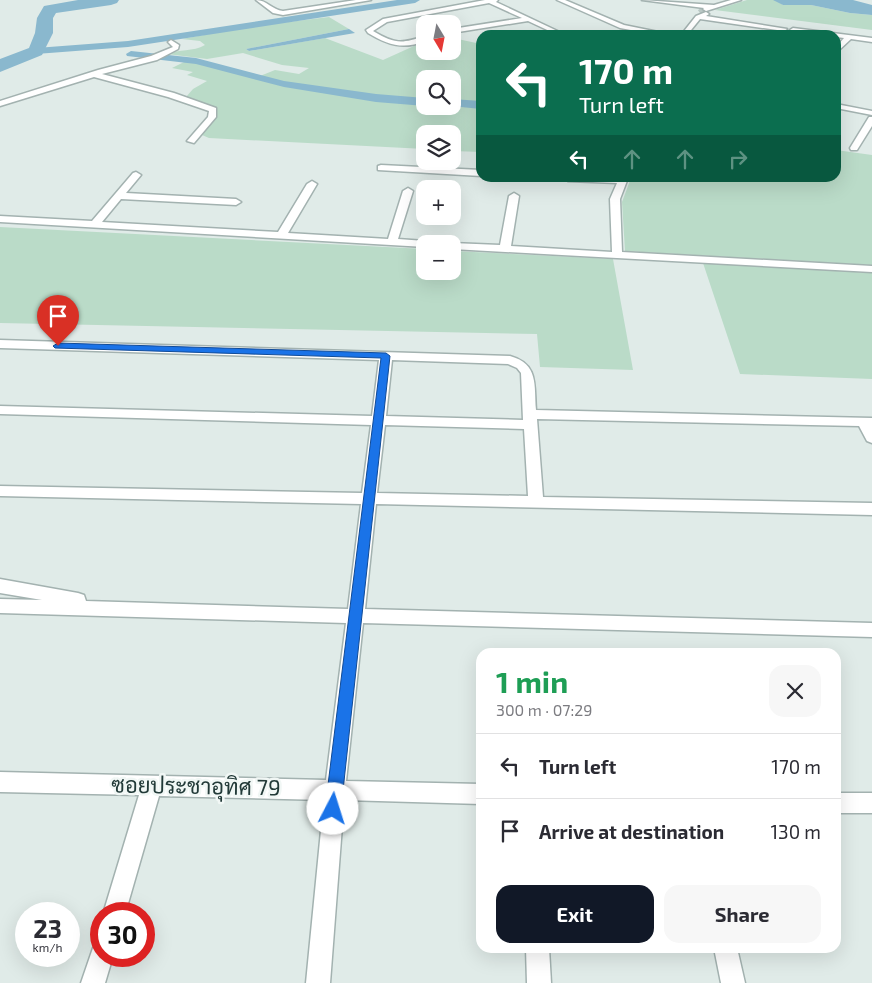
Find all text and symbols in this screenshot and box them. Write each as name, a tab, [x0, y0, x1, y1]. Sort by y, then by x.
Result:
north arrow	[416, 15, 461, 60]
map controls	[416, 15, 461, 280]
text: 170 m	[579, 49, 673, 91]
icon: left	[496, 50, 561, 115]
button: search	[416, 70, 461, 115]
text: Turn left	[579, 91, 664, 117]
button: layers	[416, 125, 461, 170]
icon: left	[565, 145, 593, 173]
icon: ahead	[618, 145, 646, 173]
icon: ahead	[671, 145, 699, 173]
icon: right	[724, 145, 752, 173]
button: +	[416, 180, 461, 225]
button: −	[416, 235, 461, 280]
pin	[37, 295, 79, 346]
icon: arrive	[44, 302, 72, 330]
text: 1 min	[496, 663, 568, 699]
button: close	[769, 665, 821, 717]
text: 300 m · 07:29	[496, 700, 592, 719]
icon: left	[496, 752, 524, 780]
text: Turn left	[539, 755, 616, 778]
text: 170 m	[771, 755, 821, 778]
street label: ซอยประชาอุทิศ 79	[111, 771, 281, 803]
position arrow	[306, 782, 358, 834]
icon: arrive	[496, 817, 524, 845]
text: Arrive at destination	[539, 820, 724, 843]
text: 130 m	[771, 820, 821, 843]
button: Exit	[496, 885, 654, 943]
button: Share	[664, 885, 821, 943]
speed limit sign: 30	[90, 902, 155, 967]
text: 23	[33, 913, 62, 943]
text: km/h	[33, 940, 62, 954]

